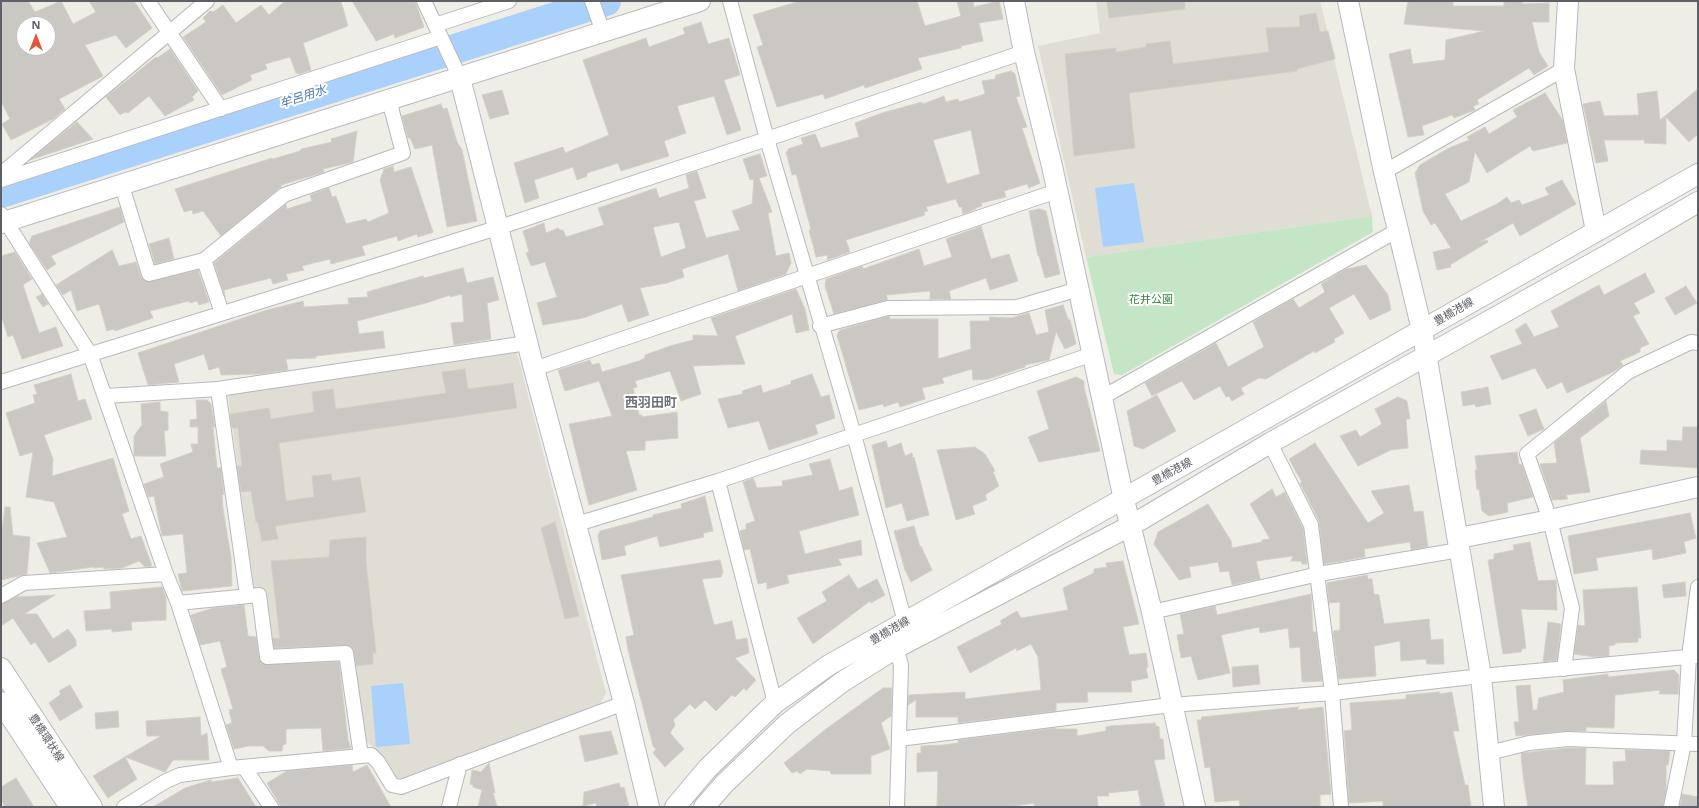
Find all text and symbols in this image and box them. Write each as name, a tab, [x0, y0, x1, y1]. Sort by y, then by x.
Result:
north arrow	[16, 16, 56, 56]
text: N	[32, 17, 40, 32]
water label: 牟呂用水	[278, 83, 328, 111]
park label: 花井公園	[1129, 293, 1173, 307]
street label: 豊橋港線	[1432, 295, 1476, 329]
district label: 西羽田町	[625, 395, 677, 411]
street label: 豊橋港線	[1150, 456, 1194, 488]
street label: 豊橋港線	[868, 614, 912, 648]
street label: 豊橋環状線	[25, 711, 67, 765]

